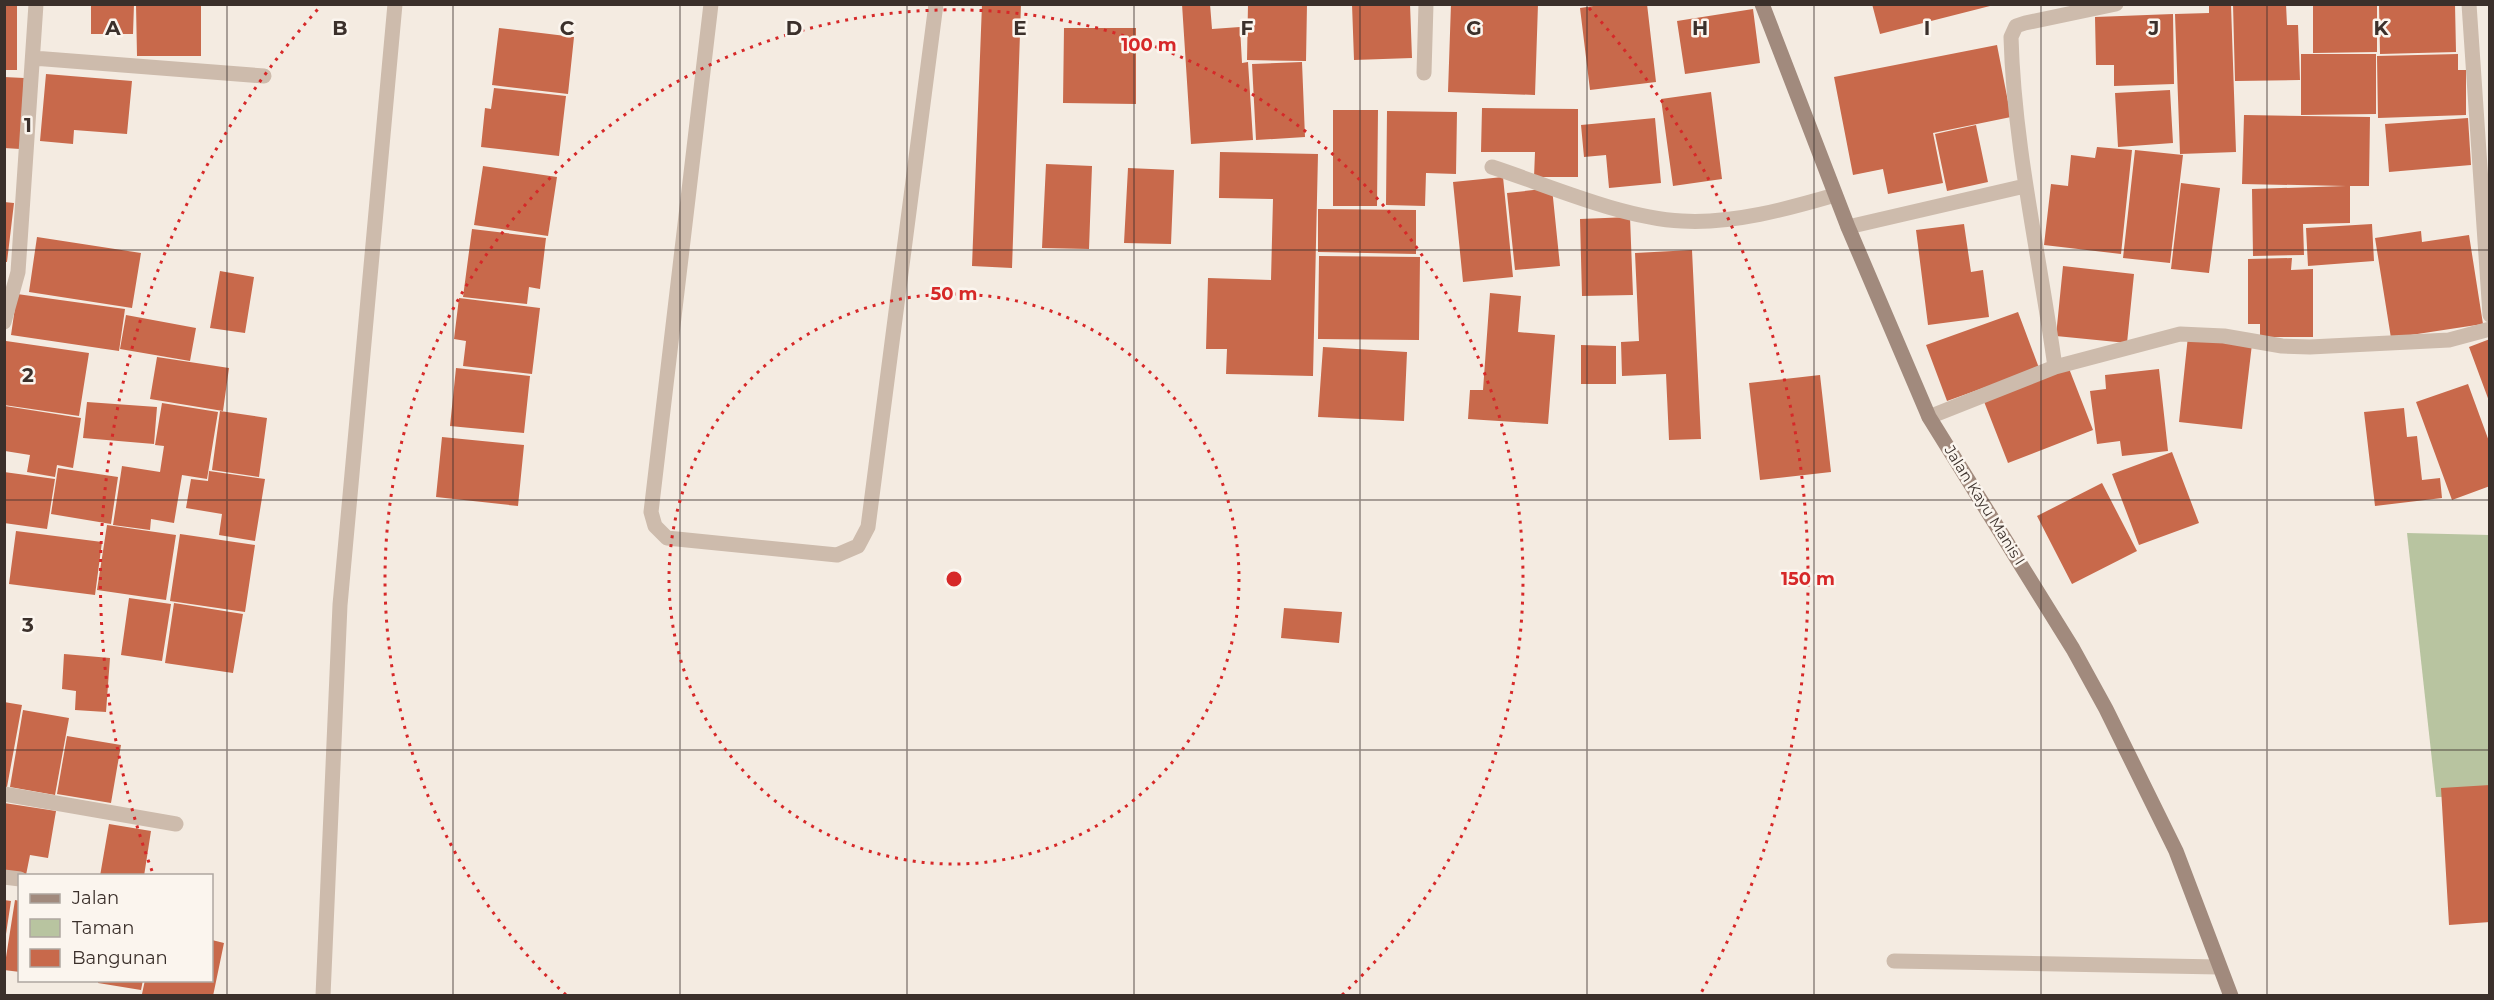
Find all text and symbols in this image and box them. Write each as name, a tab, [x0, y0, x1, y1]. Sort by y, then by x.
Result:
text: A	[104, 16, 121, 40]
text: B	[332, 16, 348, 40]
text: C	[560, 16, 575, 40]
text: D	[786, 16, 802, 40]
text: E	[1013, 16, 1027, 40]
text: F	[1241, 16, 1254, 40]
text: G	[1466, 16, 1482, 40]
text: H	[1692, 16, 1708, 40]
text: I	[1924, 16, 1930, 40]
text: J	[2148, 16, 2159, 40]
text: K	[2374, 16, 2390, 40]
text: 100 m	[1121, 34, 1177, 56]
text: 1	[24, 113, 32, 137]
text: 50 m	[931, 283, 977, 305]
text: 2	[22, 363, 34, 387]
street label: Jalan Kayu Manis I	[1940, 441, 2030, 568]
text: 150 m	[1781, 568, 1835, 590]
centre of rings	[944, 569, 964, 589]
text: 3	[21, 613, 34, 637]
legend	[18, 874, 213, 982]
text: Jalan	[71, 887, 119, 909]
text: Taman	[72, 917, 134, 939]
text: Bangunan	[72, 947, 168, 969]

